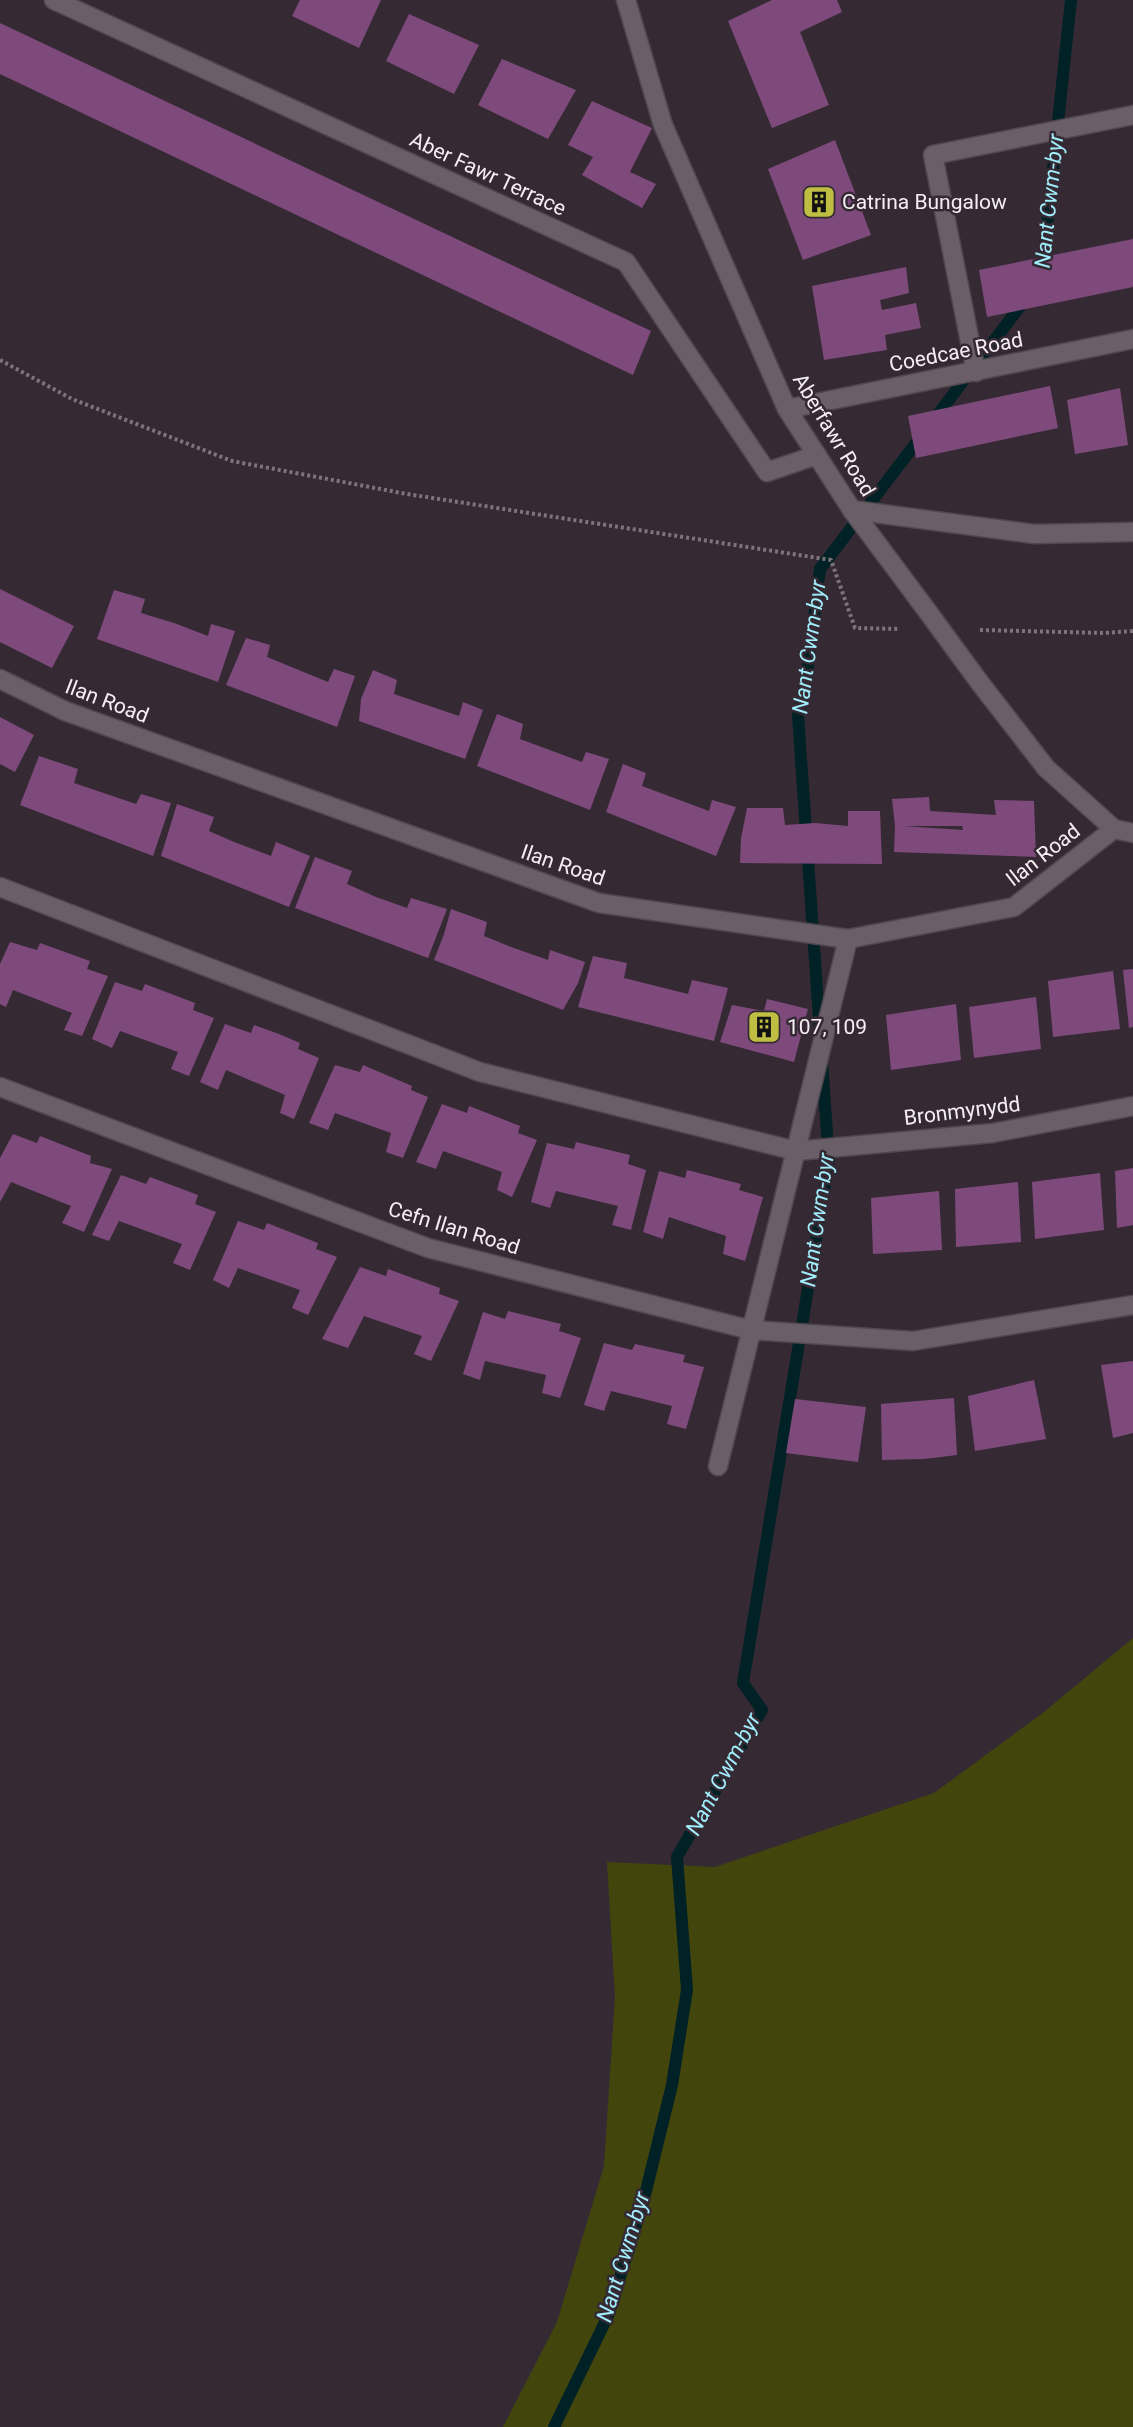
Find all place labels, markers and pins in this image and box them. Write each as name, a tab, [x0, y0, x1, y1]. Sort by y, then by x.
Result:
building icon: Catrina Bungalow	[801, 184, 837, 220]
place label: Catrina Bungalow	[842, 190, 1007, 214]
building icon: 107, 109	[746, 1009, 782, 1045]
place label: 107, 109	[787, 1015, 867, 1039]

